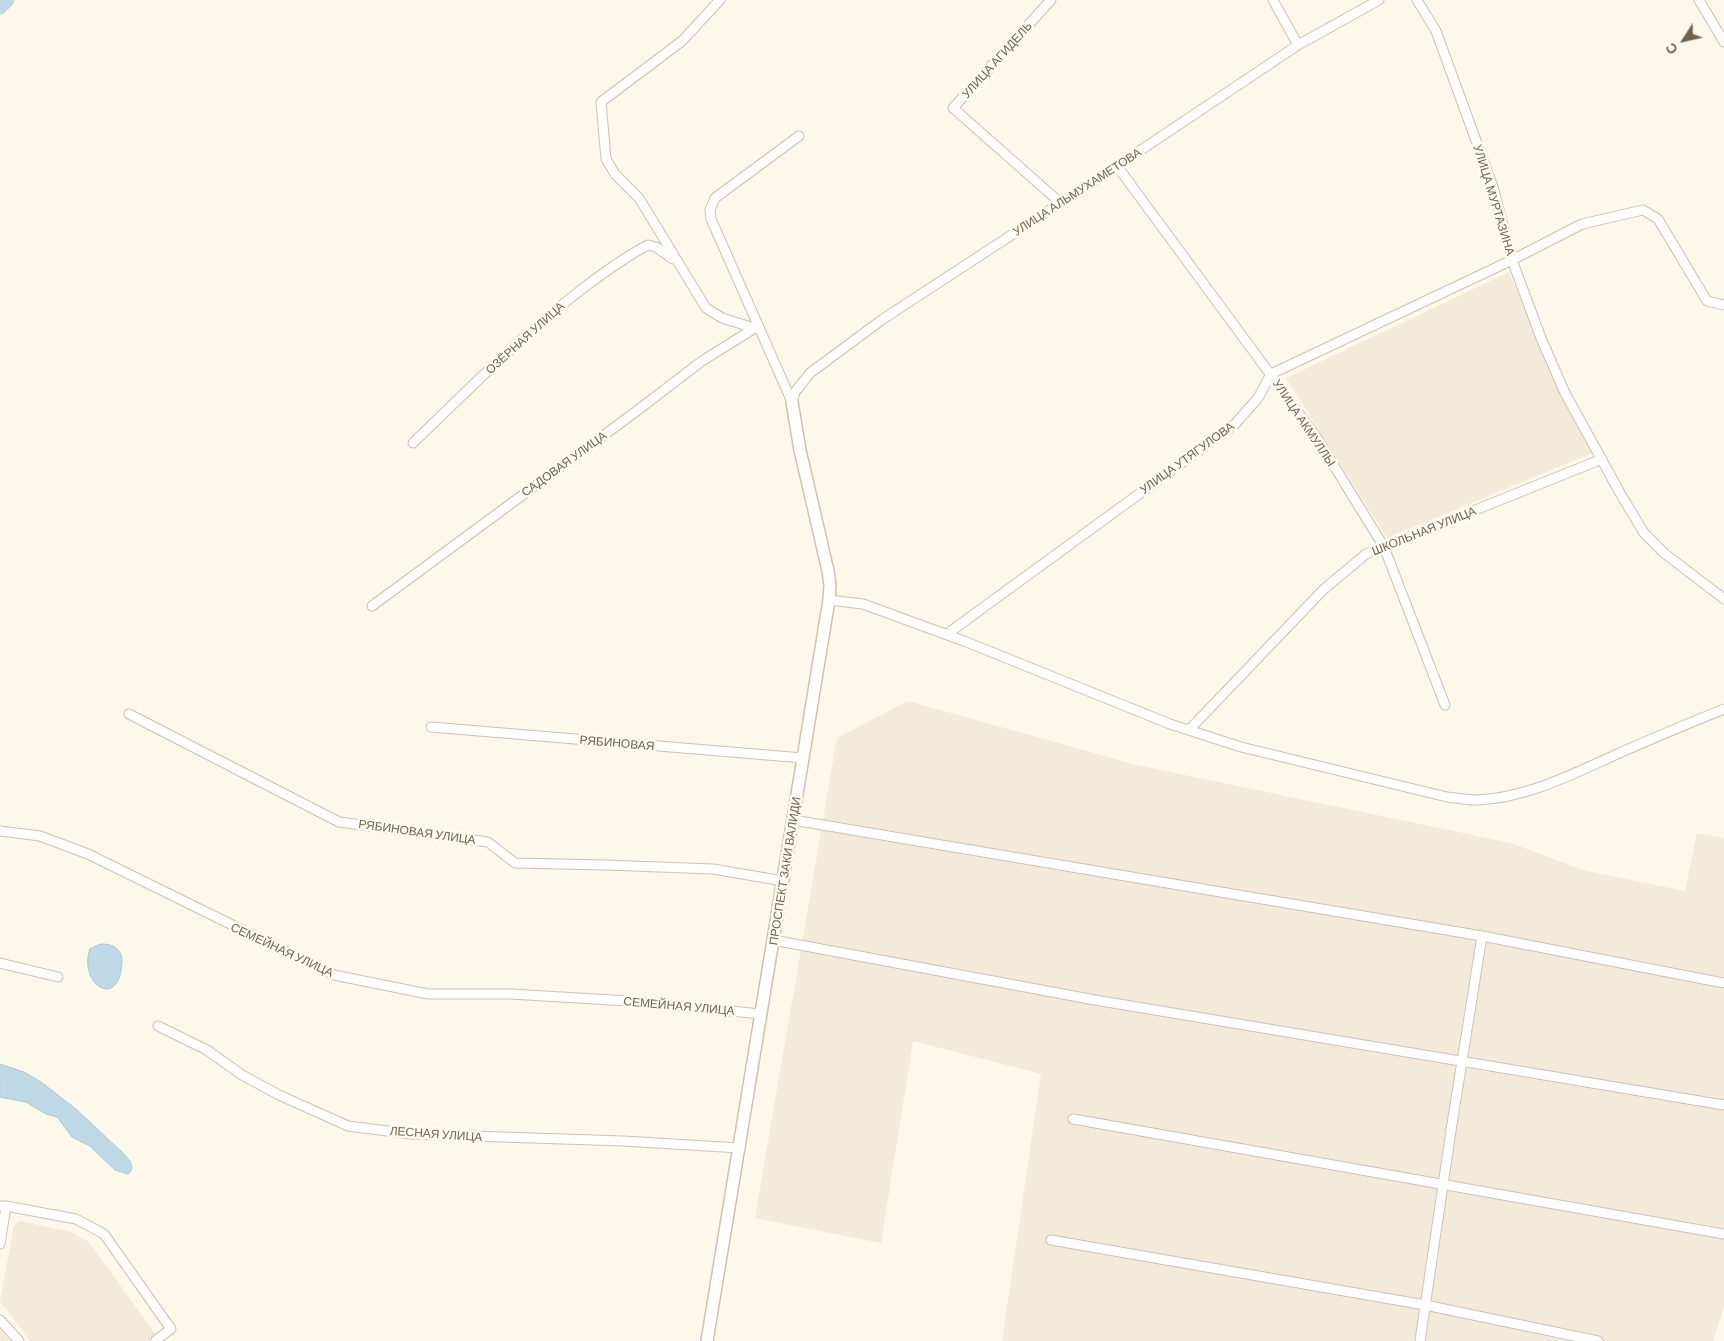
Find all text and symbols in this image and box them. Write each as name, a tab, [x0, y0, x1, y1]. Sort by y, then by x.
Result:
north arrow	[1659, 15, 1709, 65]
street label: УЛИЦА АГИДЕЛЬ	[959, 19, 1035, 101]
text: С	[1661, 40, 1681, 58]
street label: УЛИЦА МУРТАЗИНА	[1470, 143, 1518, 257]
street label: УЛИЦА АЛЬМУХАМЕТОВА	[1010, 145, 1144, 239]
street label: ОЗЁРНАЯ УЛИЦА	[483, 299, 567, 377]
street label: УЛИЦА АКМУЛЛЫ	[1270, 377, 1338, 469]
street label: УЛИЦА УТЯГУЛОВА	[1137, 419, 1237, 497]
street label: САДОВАЯ УЛИЦА	[519, 428, 609, 500]
street label: ШКОЛЬНАЯ УЛИЦА	[1370, 504, 1478, 558]
street label: РЯБИНОВАЯ	[579, 733, 655, 753]
street label: ПРОСПЕКТ ЗАКИ ВАЛИДИ	[766, 796, 804, 946]
street label: РЯБИНОВАЯ УЛИЦА	[357, 817, 477, 847]
street label: СЕМЕЙНАЯ УЛИЦА	[228, 920, 336, 980]
street label: СЕМЕЙНАЯ УЛИЦА	[623, 994, 735, 1018]
street label: ЛЕСНАЯ УЛИЦА	[389, 1124, 483, 1144]

